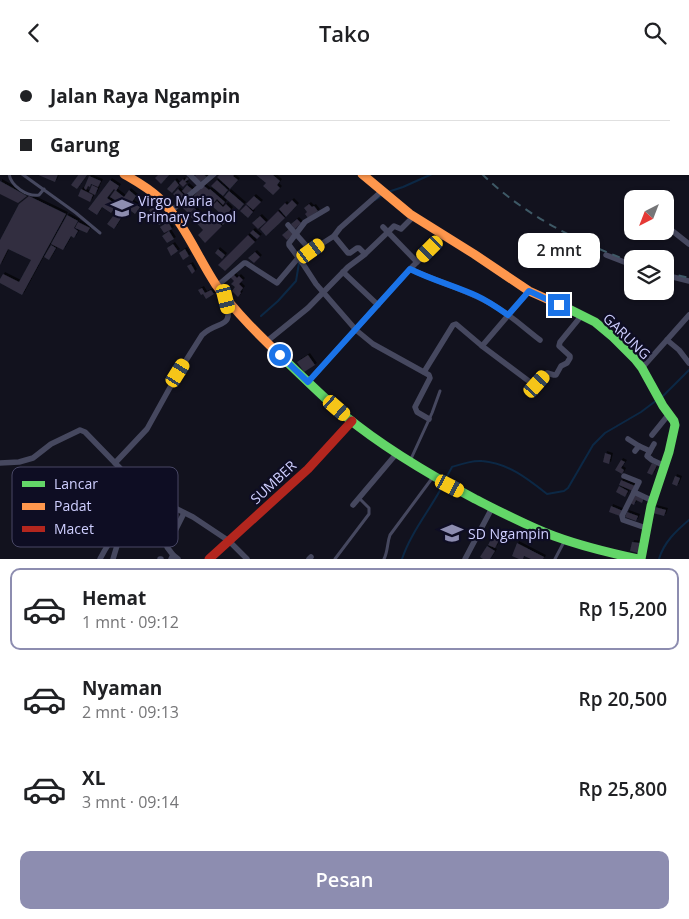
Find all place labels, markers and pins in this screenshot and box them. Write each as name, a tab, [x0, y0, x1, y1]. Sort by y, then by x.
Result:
place label: Virgo Maria Primary School	[138, 191, 236, 226]
school or university icon: Virgo Maria Primary School	[109, 195, 135, 221]
school or university icon: SD Ngampin	[439, 520, 465, 546]
place label: SD Ngampin	[468, 524, 549, 543]

